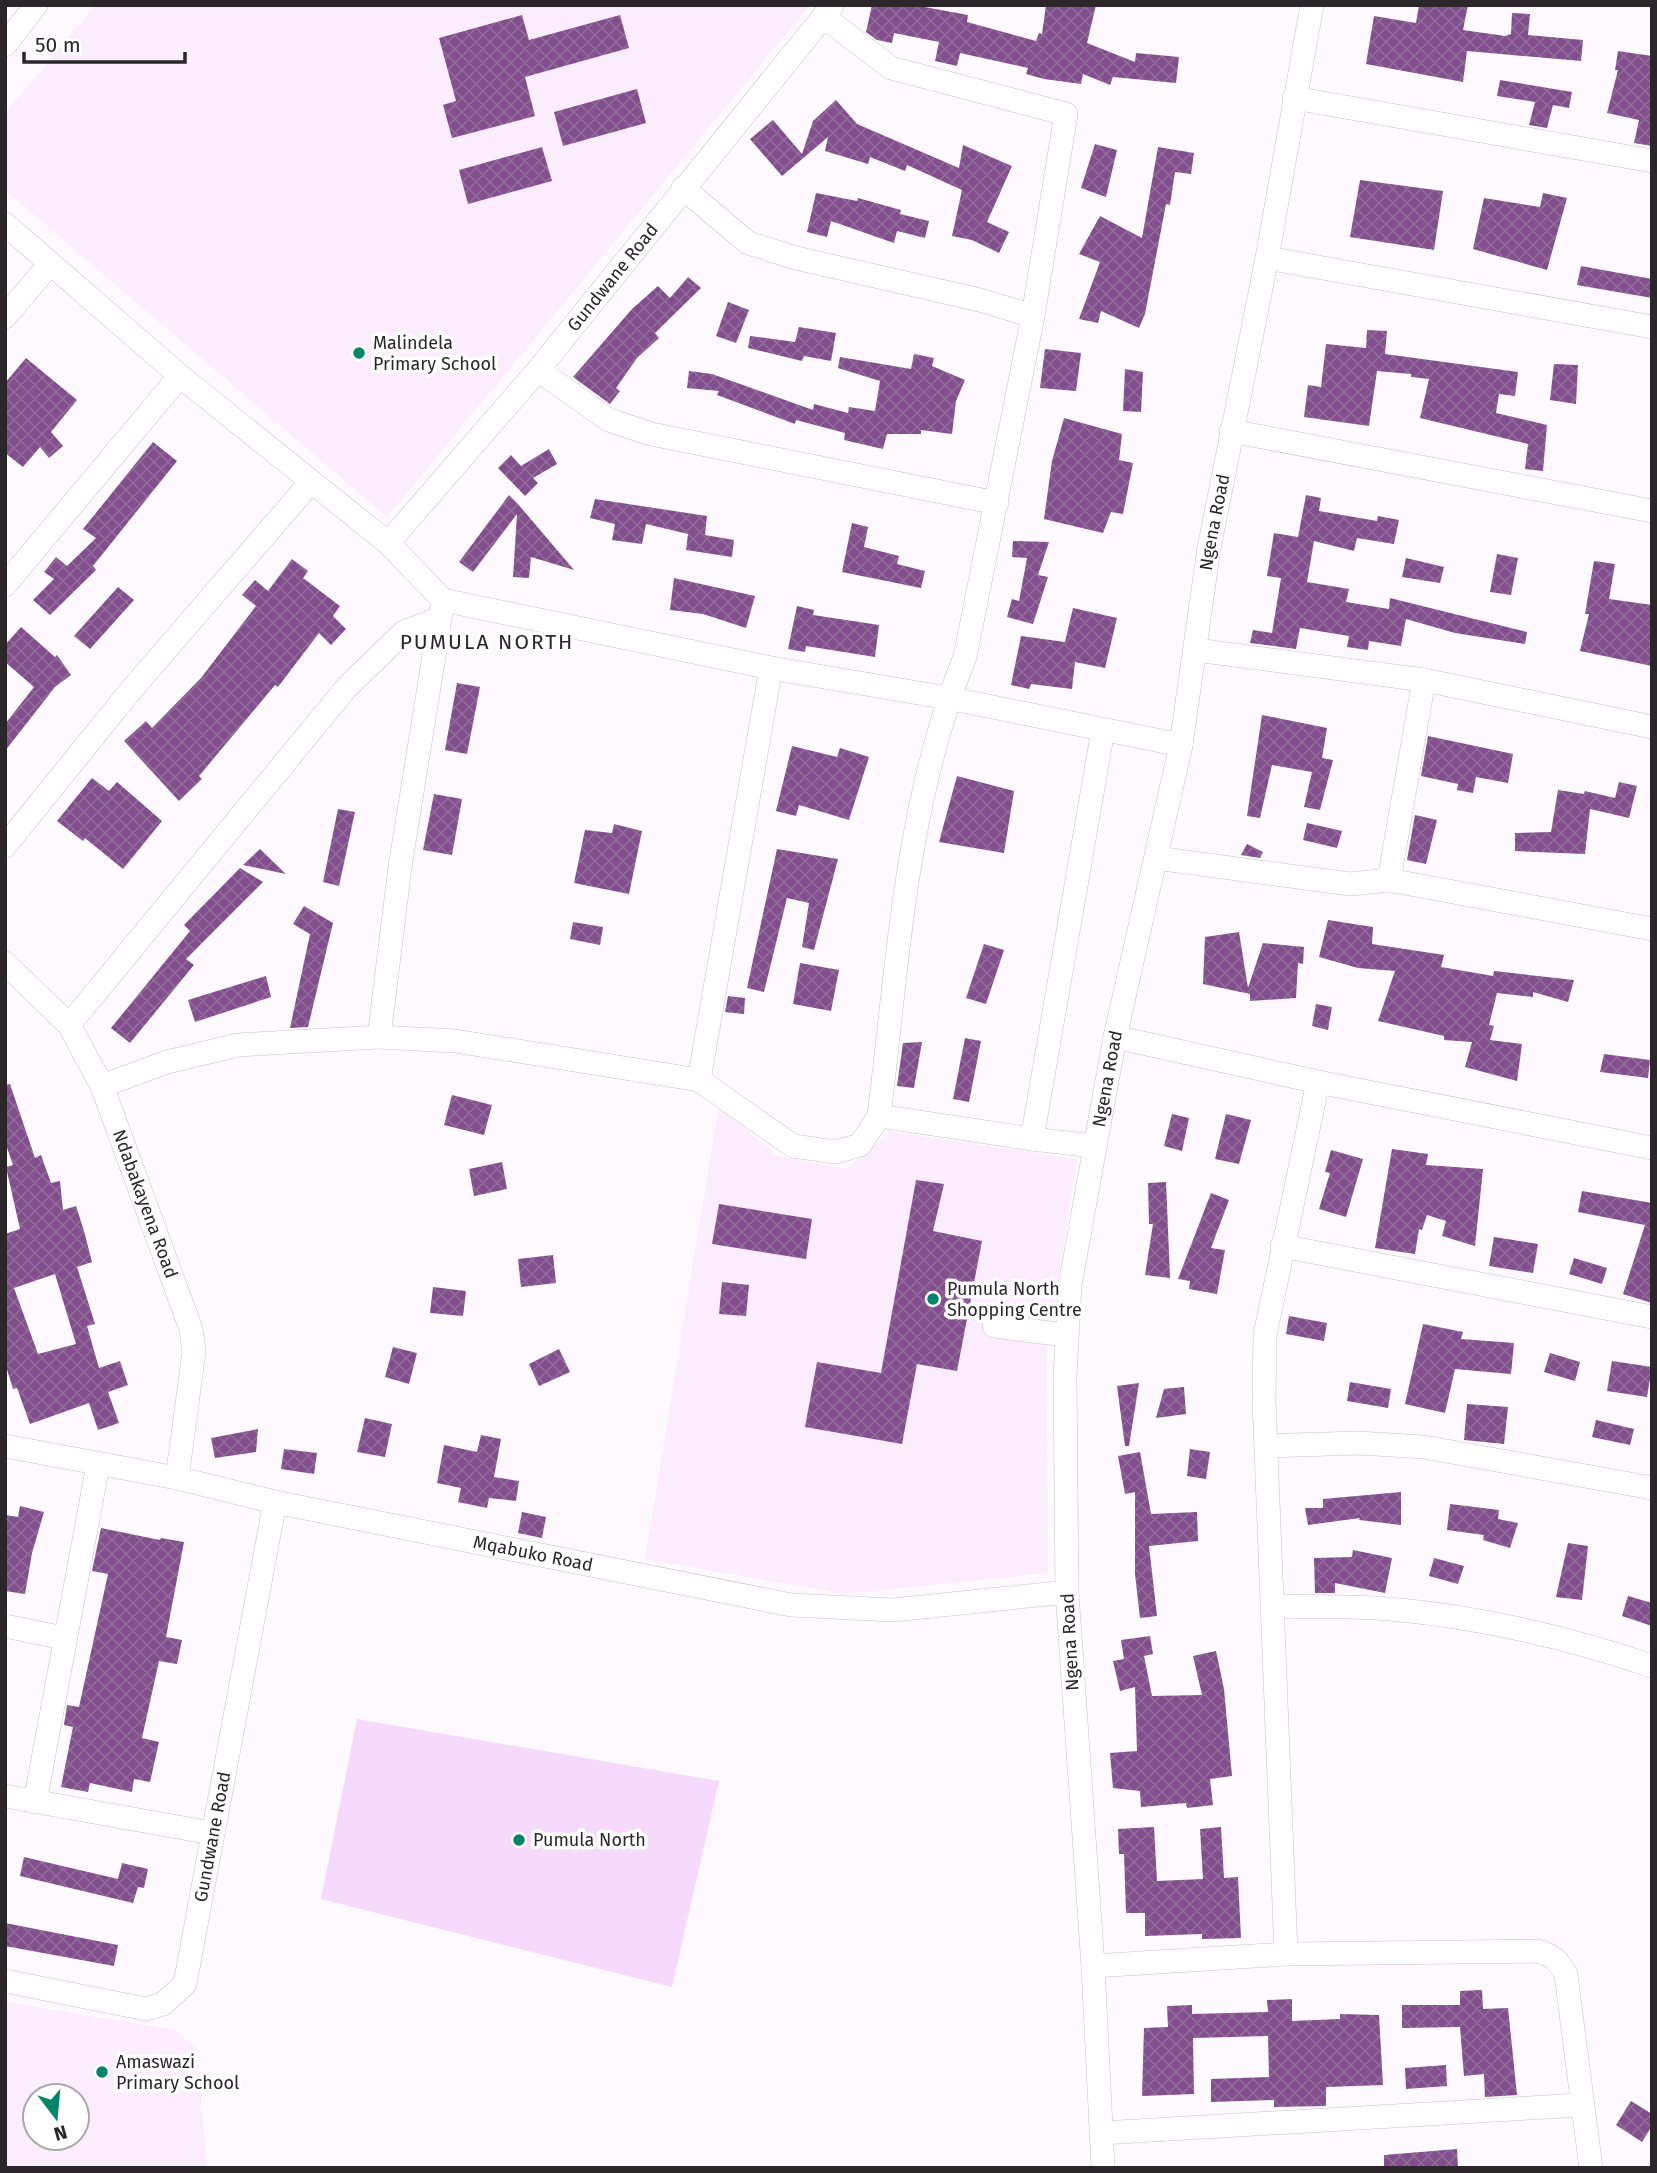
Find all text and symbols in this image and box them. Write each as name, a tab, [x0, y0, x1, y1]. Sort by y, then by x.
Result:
scale bar	[24, 21, 186, 65]
text: 50 m	[35, 32, 81, 58]
street label: Gundwane Road	[563, 219, 663, 336]
place label: Malindela Primary School	[373, 332, 496, 375]
marker: Malindela Primary School	[351, 345, 367, 361]
street label: Ngena Road	[1195, 472, 1235, 572]
district label: PUMULA NORTH	[400, 629, 574, 655]
street label: Ngena Road	[1088, 1028, 1127, 1129]
street label: Ndabakayena Road	[108, 1126, 182, 1281]
place label: Pumula North Shopping Centre	[947, 1278, 1082, 1321]
marker: Pumula North Shopping Centre	[925, 1291, 941, 1307]
street label: Mqabuko Road	[471, 1531, 595, 1576]
street label: Ngena Road	[1056, 1593, 1084, 1691]
street label: Gundwane Road	[190, 1770, 235, 1904]
place label: Pumula North	[533, 1829, 646, 1851]
marker: Pumula North	[511, 1832, 527, 1848]
place label: Amaswazi Primary School	[116, 2051, 239, 2094]
marker: Amaswazi Primary School	[94, 2064, 110, 2080]
north arrow	[21, 2082, 91, 2152]
text: N	[51, 2120, 70, 2146]

